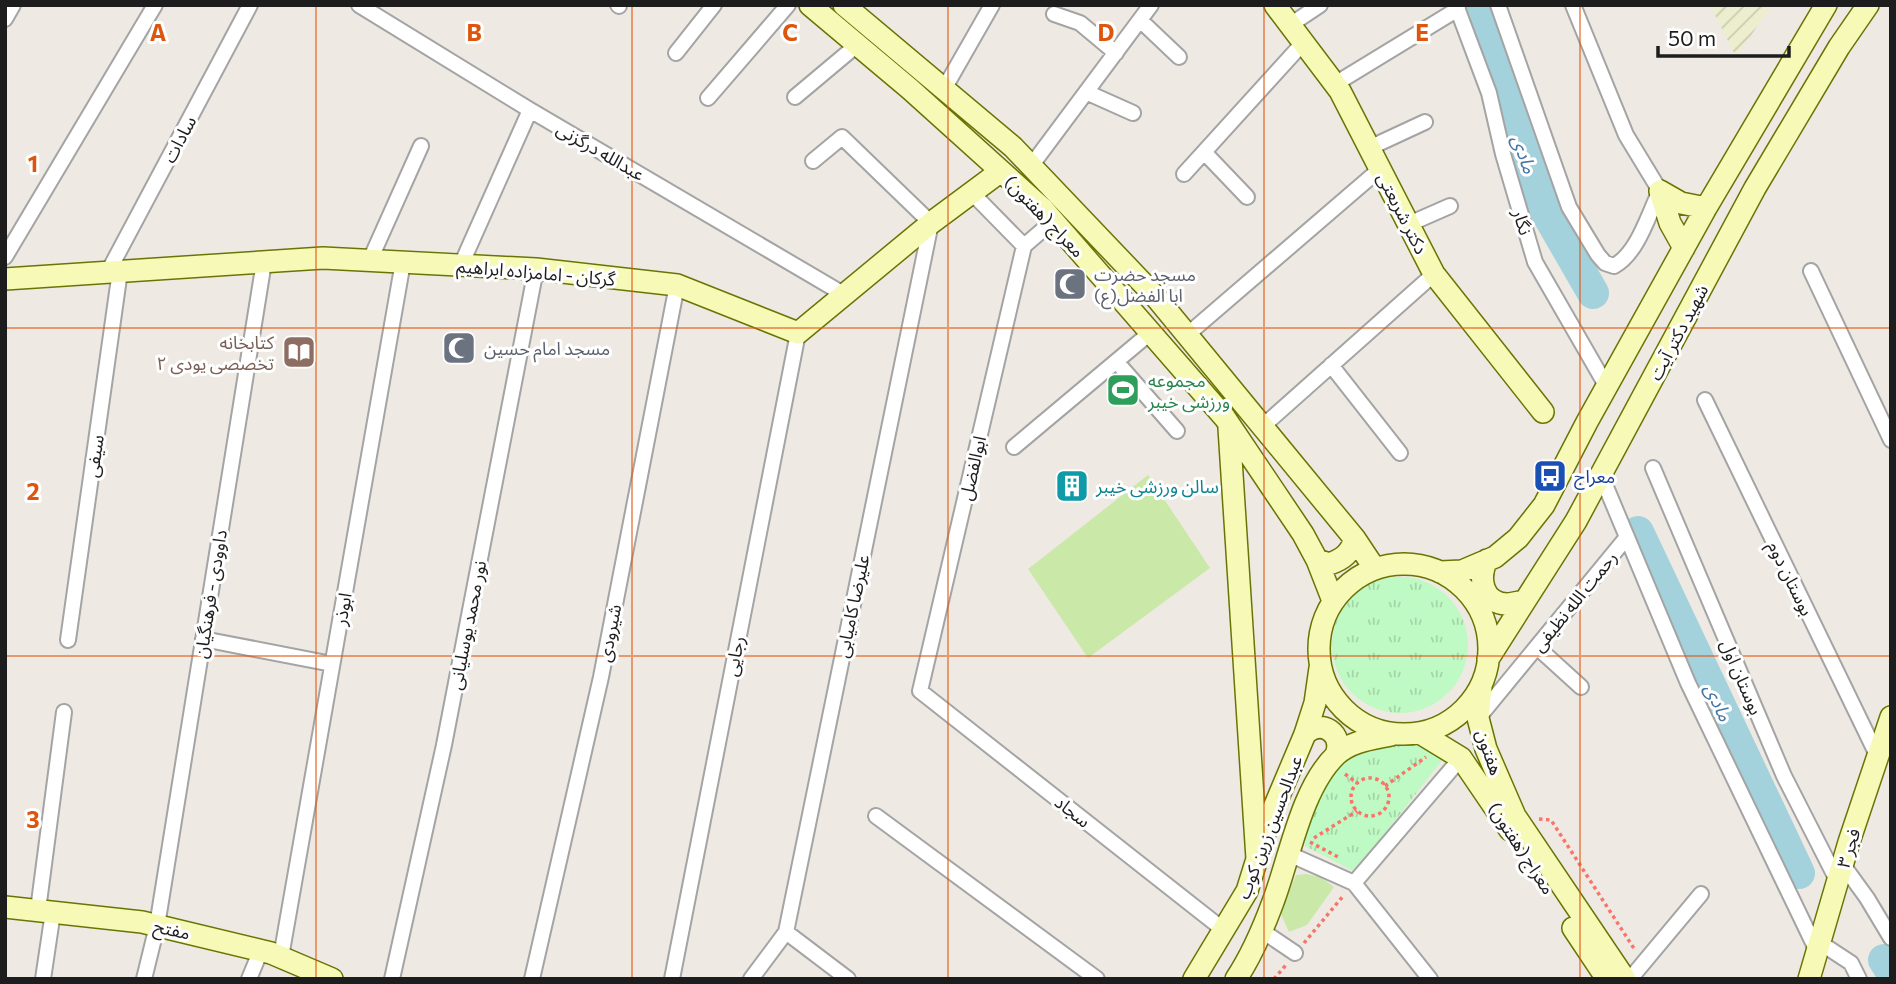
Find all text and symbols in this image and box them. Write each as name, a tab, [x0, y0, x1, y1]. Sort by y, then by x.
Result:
scale bar	[1658, 14, 1789, 58]
text: A	[150, 18, 167, 46]
text: B	[466, 18, 482, 46]
text: C	[782, 18, 798, 46]
text: D	[1098, 18, 1115, 46]
text: E	[1415, 18, 1429, 46]
text: 50 m	[1668, 25, 1716, 50]
street label: سادات	[158, 112, 200, 166]
street label: عبدالله درگزنی	[553, 117, 649, 186]
water label: مادی	[1507, 132, 1542, 177]
text: 1	[28, 149, 38, 177]
street label: دکتر شریعتی	[1372, 168, 1433, 258]
street label: معراج (هفتون)	[998, 170, 1090, 264]
street label: نگار	[1507, 205, 1537, 238]
street label: گرکان - امامزاده ابراهیم	[455, 254, 617, 293]
place label: مسجد حضرت ابا الفضل(ع)	[1094, 263, 1196, 310]
mosque icon: مسجد حضرت ابا الفضل(ع)	[1051, 265, 1089, 303]
street label: شهید دکتر آیت	[1644, 280, 1713, 384]
mosque icon: مسجد امام حسین	[440, 329, 478, 367]
place label: کتابخانه تخصصی یودی ۲	[156, 331, 275, 375]
library icon: کتابخانه تخصصی یودی ۲	[280, 333, 318, 371]
place label: مسجد امام حسین	[484, 337, 610, 363]
place label: مجموعه ورزشی خیبر	[1147, 369, 1230, 413]
sports icon: مجموعه ورزشی خیبر	[1104, 371, 1142, 409]
street label: سیفی	[80, 433, 109, 479]
street label: ابوالفضل	[954, 434, 991, 503]
bus stop icon: معراج	[1531, 457, 1569, 495]
place label: معراج	[1574, 465, 1615, 490]
building icon: سالن ورزشی خیبر	[1053, 467, 1091, 505]
place label: سالن ورزشی خیبر	[1095, 475, 1219, 498]
text: 2	[26, 477, 40, 505]
street label: داوودی - فرهنگیان	[189, 528, 232, 660]
street label: بوستان دوم	[1760, 537, 1819, 621]
street label: رحمت الله نظیفی	[1527, 546, 1622, 656]
street label: علیرضا کامیابی	[830, 552, 875, 660]
street label: نور محمد یوسلیانی	[444, 559, 491, 692]
street label: ابوذر	[328, 591, 357, 628]
street label: شیرودی	[593, 602, 626, 664]
street label: رجایی	[719, 634, 750, 678]
street label: بوستان اول	[1715, 636, 1768, 719]
water label: مادی	[1699, 679, 1738, 725]
street label: هفتون	[1471, 726, 1508, 778]
street label: عبدالحسین زرین کوب	[1231, 752, 1307, 902]
street label: سجاد	[1051, 790, 1095, 832]
street label: معراج (هفتون)	[1482, 798, 1560, 900]
text: 3	[26, 805, 40, 833]
street label: فجر ۳	[1832, 825, 1865, 871]
street label: مفتح	[151, 914, 192, 947]

